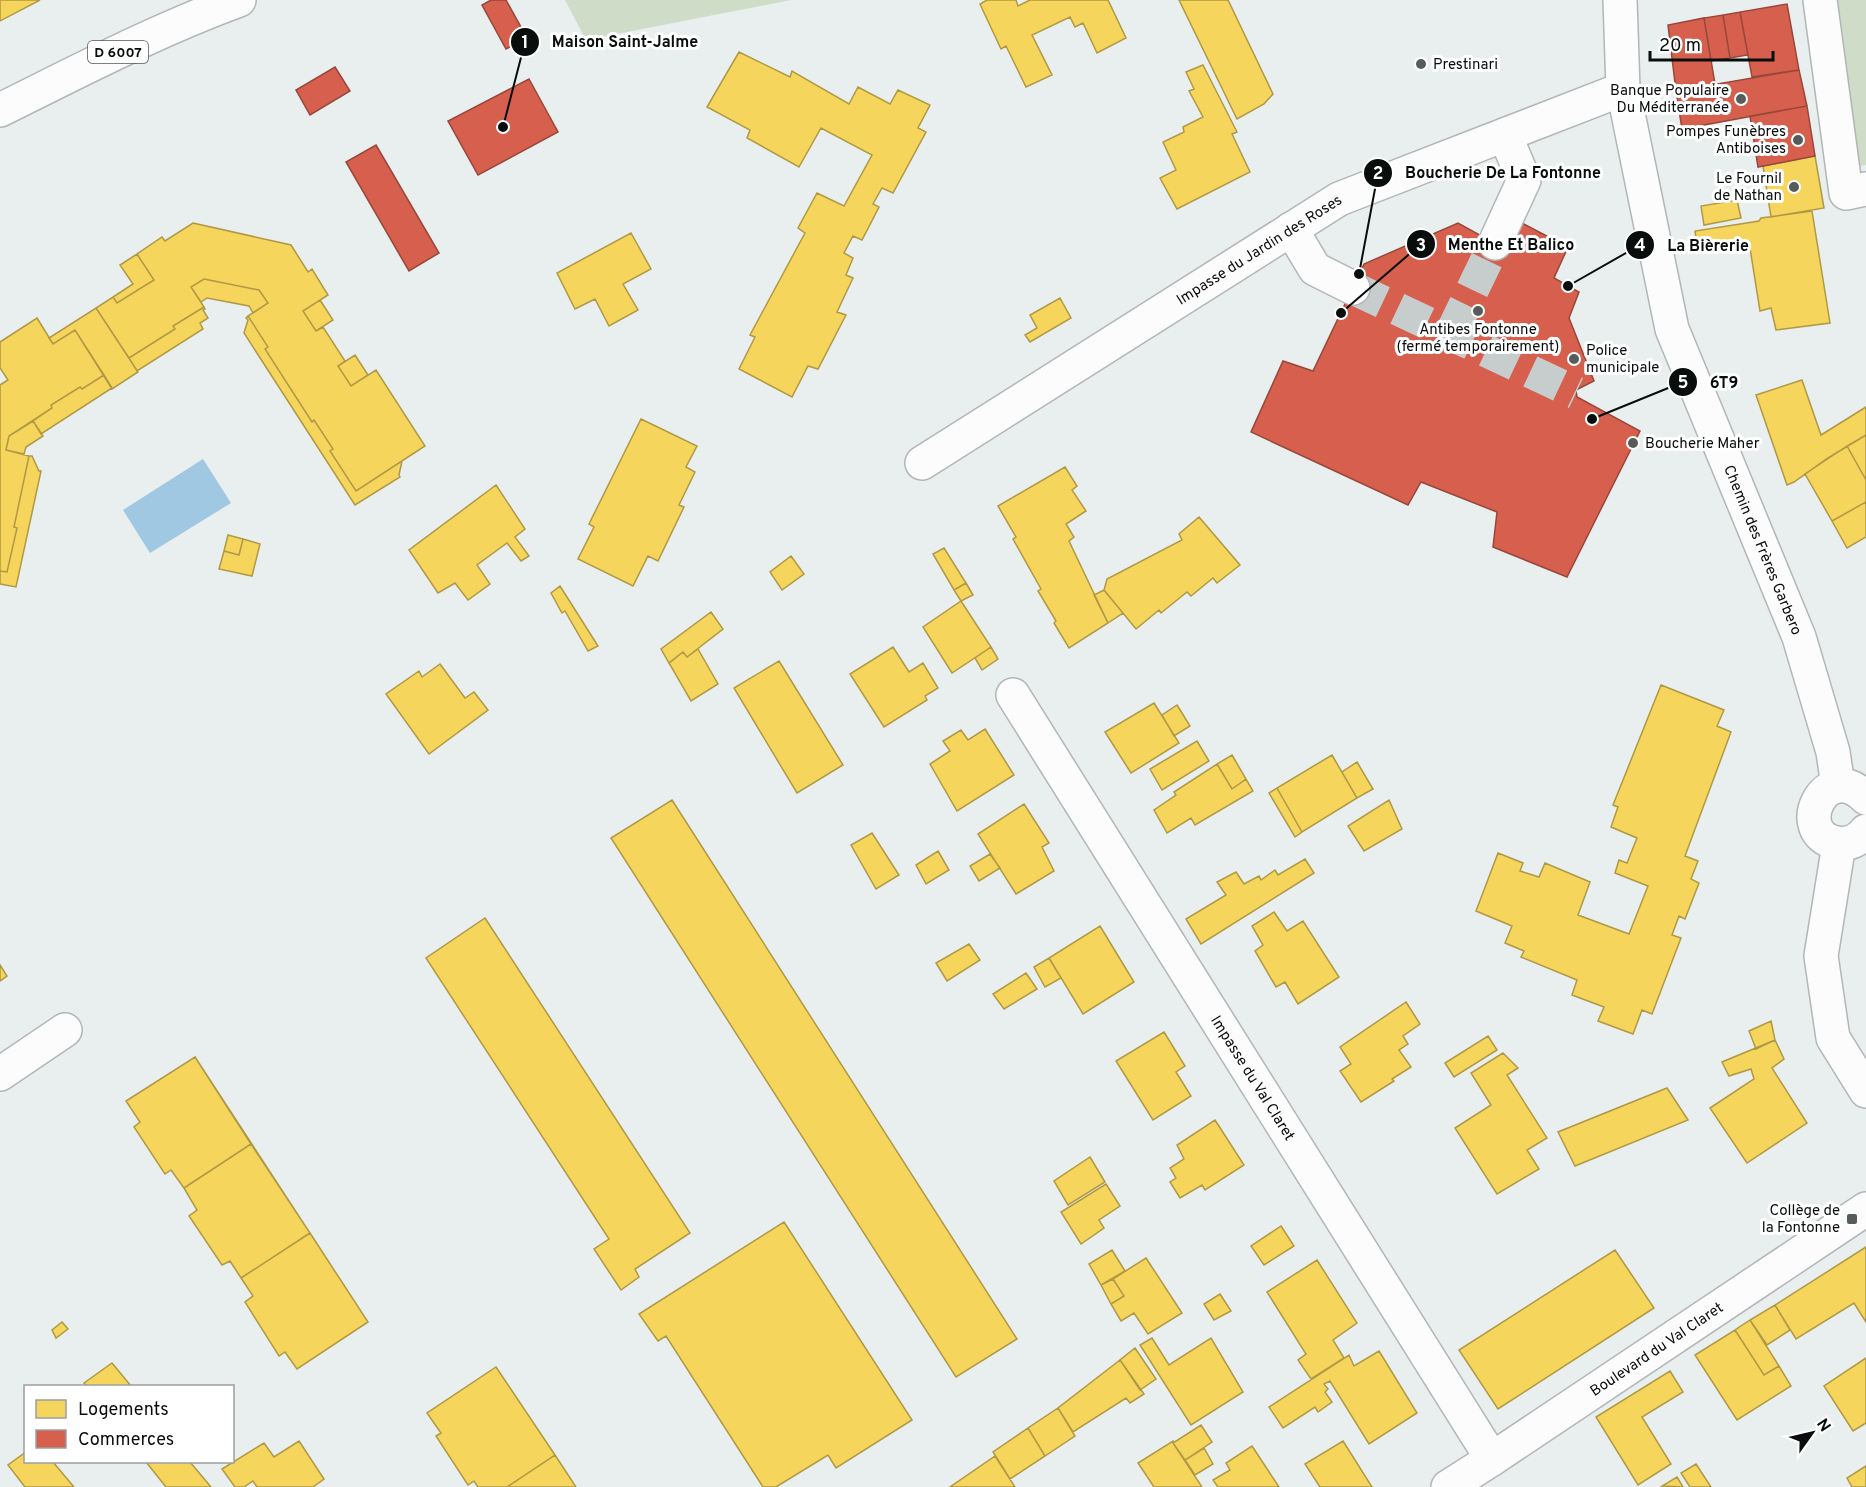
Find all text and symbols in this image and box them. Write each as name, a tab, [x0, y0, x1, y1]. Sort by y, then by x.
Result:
scale bar	[1650, 24, 1773, 62]
callout: Maison Saint-Jalme	[510, 25, 711, 59]
text: 1	[521, 32, 529, 55]
text: Maison Saint-Jalme	[552, 33, 698, 53]
text: 20 m	[1659, 35, 1701, 58]
road number: D 6007	[88, 41, 148, 63]
place label: Prestinari	[1433, 56, 1498, 75]
marker: Prestinari	[1414, 57, 1428, 71]
place label: Banque Populaire Du Méditerranée	[1610, 82, 1729, 118]
marker: Banque Populaire Du Méditerranée	[1734, 92, 1748, 106]
place label: Pompes Funèbres Antiboises	[1666, 123, 1786, 159]
marker: Pompes Funèbres Antiboises	[1791, 133, 1805, 147]
callout: Boucherie De La Fontonne	[1363, 156, 1613, 190]
text: 2	[1372, 163, 1384, 186]
text: Boucherie De La Fontonne	[1405, 164, 1601, 184]
place label: Le Fournil de Nathan	[1714, 170, 1782, 206]
marker: Le Fournil de Nathan	[1787, 180, 1801, 194]
street label: Impasse du Jardin des Roses	[1174, 191, 1346, 310]
callout: Menthe Et Balico	[1406, 227, 1587, 261]
callout: La Bièrerie	[1625, 228, 1760, 262]
text: 3	[1416, 235, 1426, 258]
text: 4	[1634, 235, 1646, 258]
text: Menthe Et Balico	[1448, 236, 1574, 256]
text: La Bièrerie	[1667, 237, 1749, 257]
marker: Antibes Fontonne (fermé temporairement)	[1471, 304, 1485, 318]
place label: Antibes Fontonne (fermé temporairement)	[1396, 321, 1560, 357]
place label: Police municipale	[1586, 342, 1659, 378]
marker: Police municipale	[1567, 352, 1581, 366]
callout: 6T9	[1668, 365, 1750, 399]
text: 5	[1678, 372, 1689, 395]
text: 6T9	[1710, 374, 1738, 394]
place label: Boucherie Maher	[1645, 435, 1760, 454]
marker: Boucherie Maher	[1626, 436, 1640, 450]
street label: Chemin des Frères Garbero	[1718, 463, 1805, 638]
street label: Impasse du Val Claret	[1206, 1013, 1298, 1145]
place label: Collège de la Fontonne	[1762, 1202, 1840, 1238]
marker: Collège de la Fontonne	[1845, 1212, 1859, 1226]
street label: Boulevard du Val Claret	[1587, 1299, 1728, 1402]
legend	[24, 1385, 234, 1463]
text: Logements	[78, 1399, 169, 1422]
north arrow	[1782, 1403, 1842, 1463]
text: N	[1811, 1415, 1834, 1436]
text: Commerces	[78, 1429, 174, 1452]

